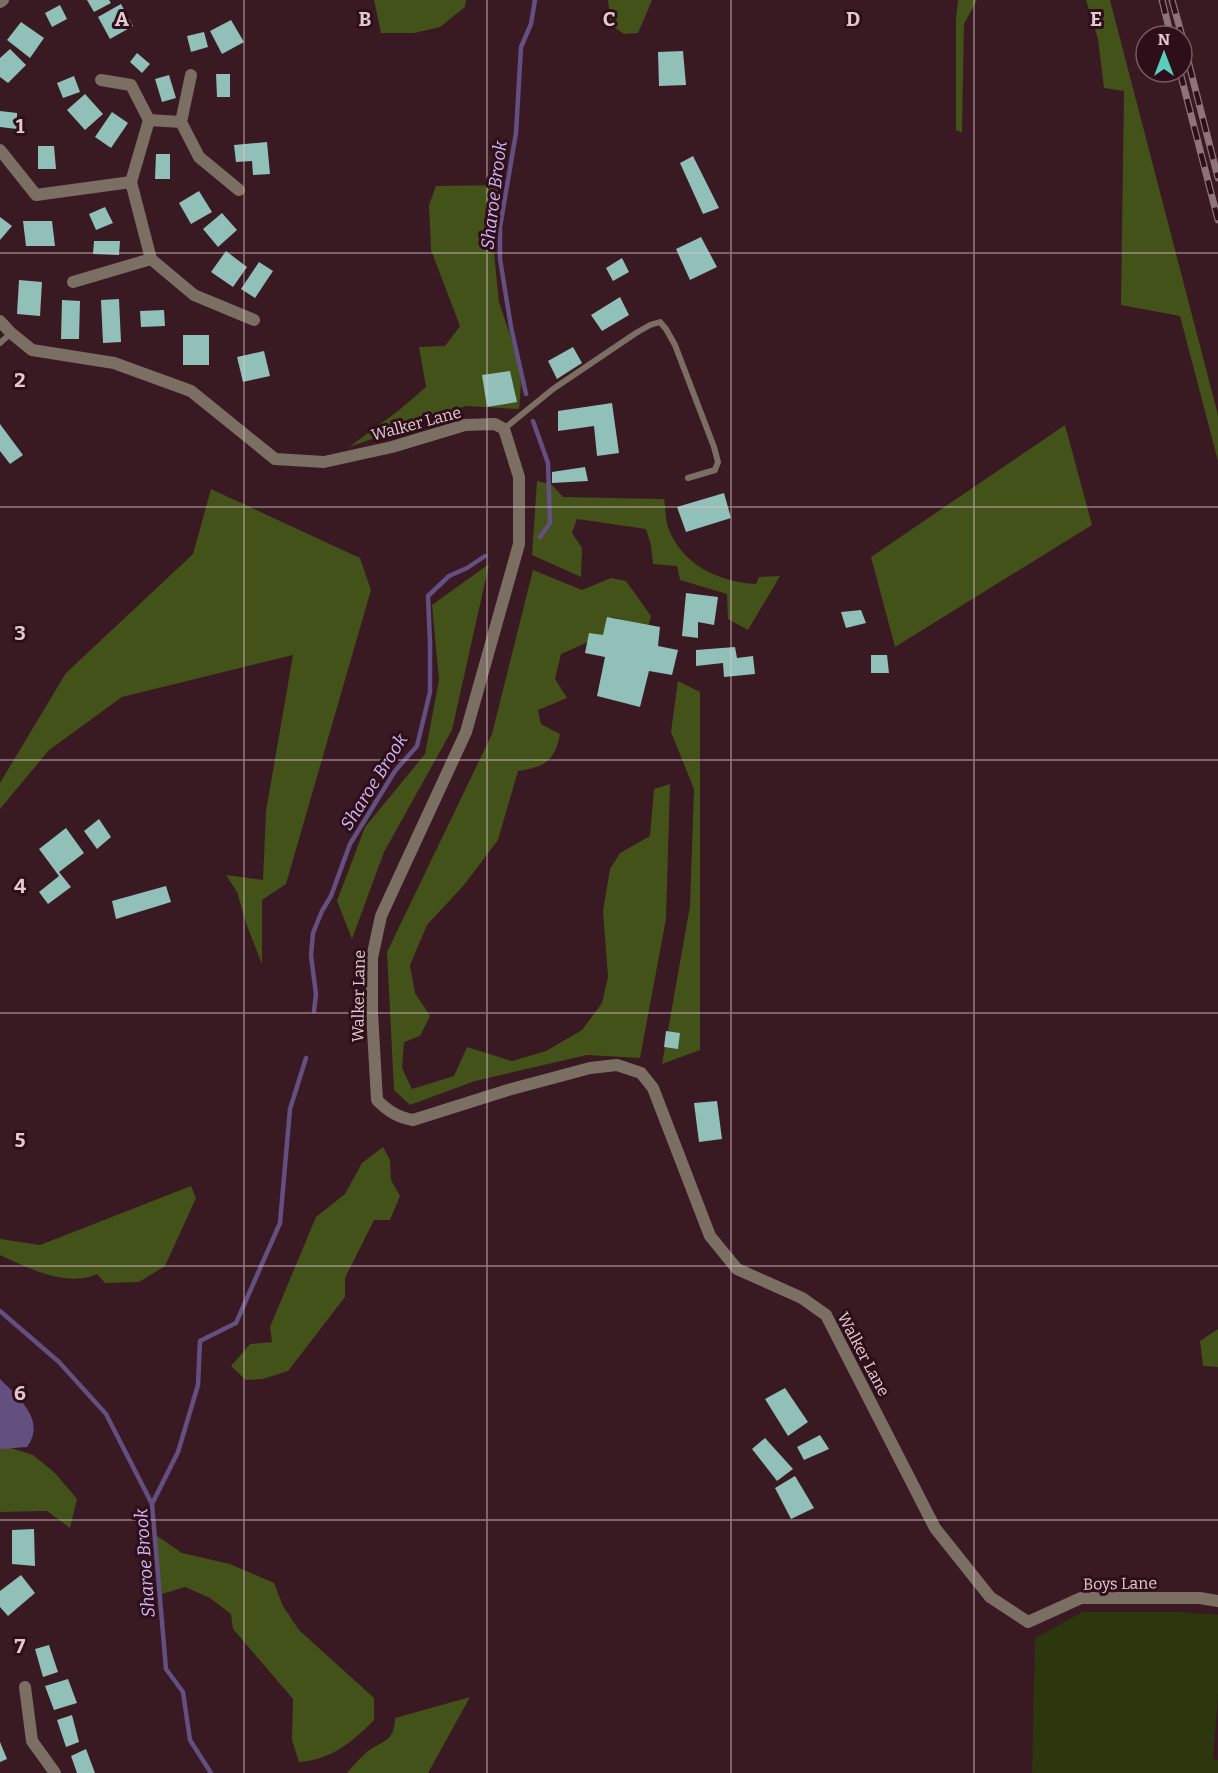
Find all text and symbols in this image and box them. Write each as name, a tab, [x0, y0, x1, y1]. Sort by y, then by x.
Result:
text: A	[115, 7, 130, 31]
text: B	[359, 7, 372, 31]
text: C	[603, 7, 615, 31]
text: D	[846, 7, 860, 31]
text: E	[1090, 7, 1102, 31]
north arrow	[1134, 24, 1194, 84]
text: N	[1158, 30, 1170, 49]
text: 1	[16, 114, 25, 138]
water label: Sharoe Brook	[476, 139, 512, 251]
text: 2	[14, 368, 26, 392]
street label: Walker Lane	[369, 402, 463, 445]
text: 3	[14, 621, 26, 645]
water label: Sharoe Brook	[336, 730, 412, 834]
text: 4	[14, 874, 26, 898]
street label: Walker Lane	[348, 950, 369, 1042]
text: 5	[15, 1128, 26, 1152]
street label: Walker Lane	[834, 1309, 894, 1399]
text: 6	[14, 1381, 26, 1405]
water label: Sharoe Brook	[130, 1507, 160, 1618]
street label: Boys Lane	[1083, 1573, 1157, 1594]
text: 7	[15, 1634, 26, 1658]

